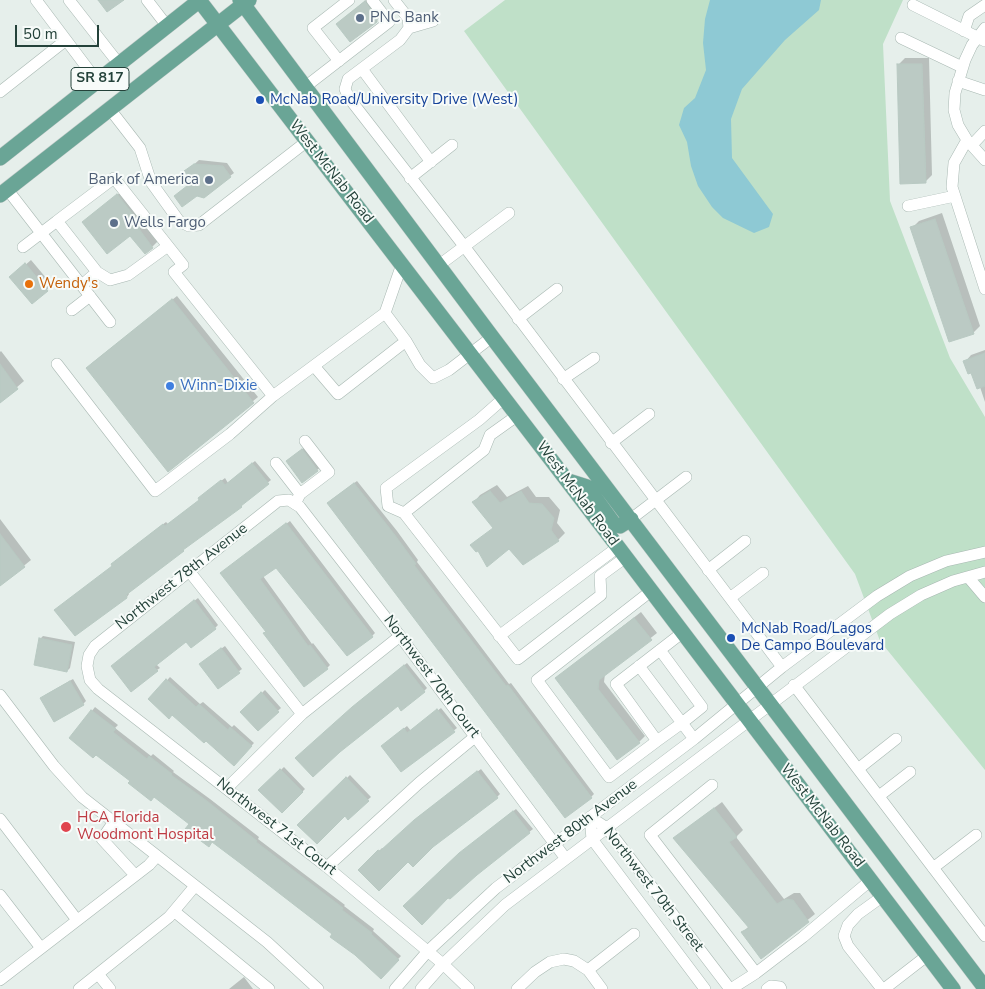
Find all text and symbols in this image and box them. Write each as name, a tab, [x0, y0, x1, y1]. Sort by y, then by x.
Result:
place label: PNC Bank	[370, 9, 439, 27]
marker: PNC Bank	[354, 12, 366, 24]
scale bar	[18, 15, 101, 47]
text: 50 m	[23, 24, 58, 44]
road number: SR 817	[71, 68, 129, 90]
place label: McNab Road/University Drive (West)	[270, 91, 519, 109]
marker: McNab Road/University Drive (West)	[254, 94, 266, 106]
street label: West McNab Road	[285, 117, 377, 227]
place label: Bank of America	[88, 171, 199, 189]
marker: Bank of America	[203, 174, 215, 186]
place label: Wells Fargo	[124, 214, 206, 232]
marker: Wells Fargo	[108, 217, 120, 229]
place label: Wendy's	[39, 275, 98, 293]
marker: Wendy's	[23, 278, 35, 290]
place label: Winn-Dixie	[180, 377, 257, 395]
marker: Winn-Dixie	[164, 380, 176, 392]
street label: West McNab Road	[532, 438, 622, 550]
street label: Northwest 78th Avenue	[113, 520, 251, 634]
street label: Northwest 70th Court	[379, 612, 483, 742]
place label: McNab Road/Lagos De Campo Boulevard	[741, 620, 884, 655]
marker: McNab Road/Lagos De Campo Boulevard	[725, 632, 737, 644]
street label: West McNab Road	[776, 761, 868, 871]
street label: Northwest 71st Court	[212, 775, 340, 879]
street label: Northwest 80th Avenue	[501, 776, 641, 888]
place label: HCA Florida Woodmont Hospital	[77, 809, 214, 844]
marker: HCA Florida Woodmont Hospital	[59, 820, 73, 834]
street label: Northwest 70th Street	[599, 824, 707, 956]

